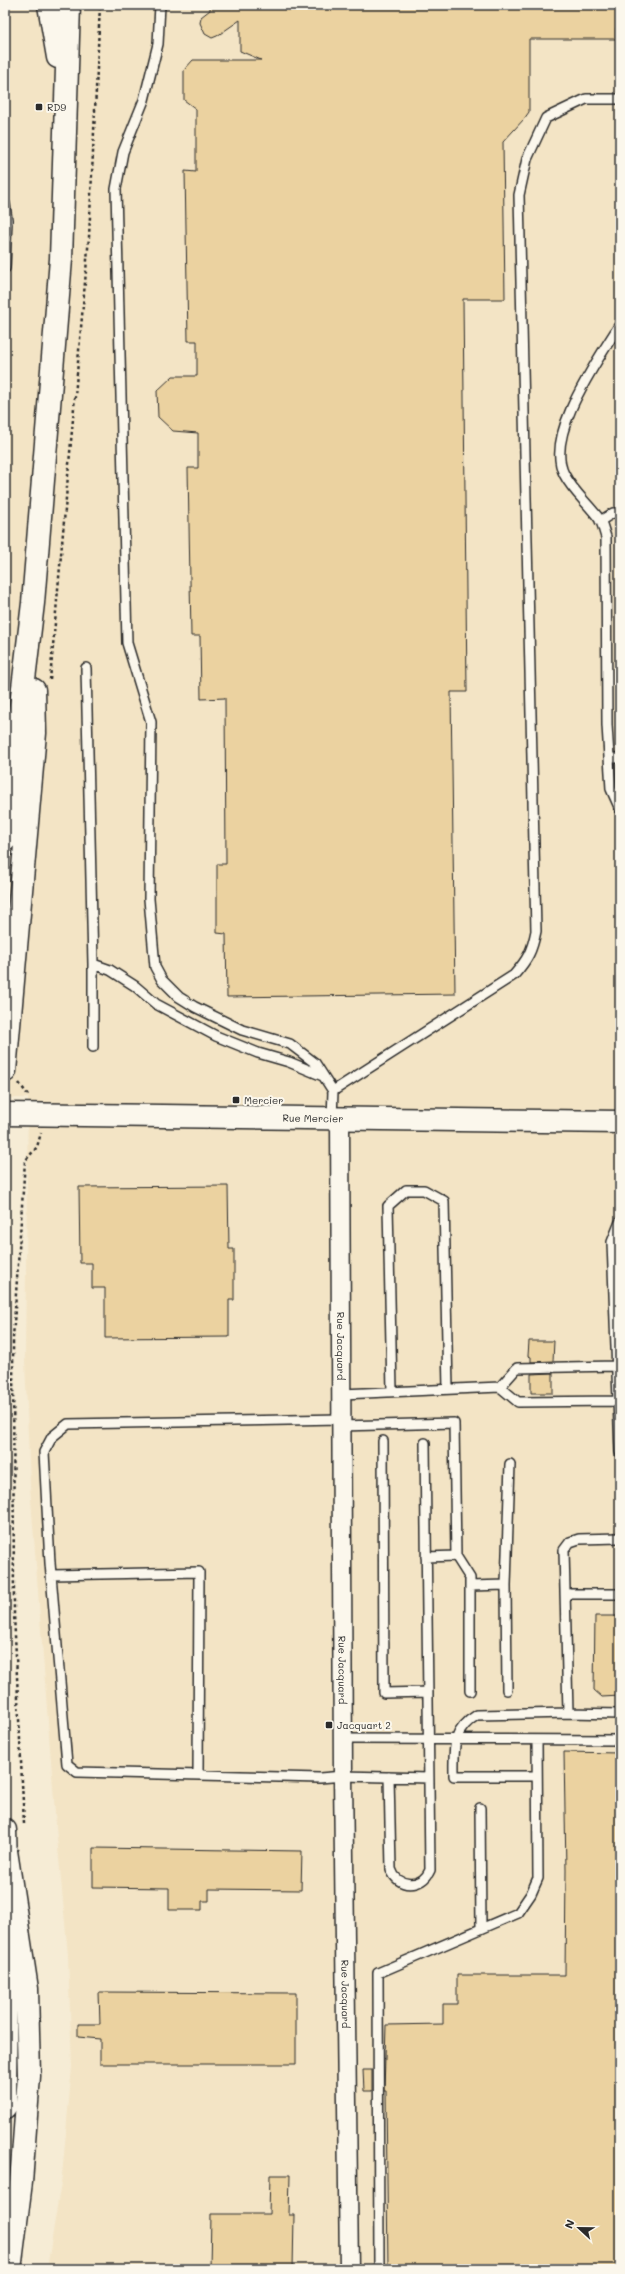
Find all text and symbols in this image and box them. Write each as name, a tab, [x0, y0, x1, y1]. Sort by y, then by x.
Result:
place label: RD9	[47, 100, 66, 114]
marker: RD9	[34, 102, 44, 112]
place label: Mercier	[244, 1093, 283, 1107]
marker: Mercier	[231, 1095, 241, 1105]
street label: Rue Mercier	[283, 1111, 343, 1125]
street label: Rue Jacquard	[334, 1312, 348, 1380]
street label: Rue Jacquard	[335, 1636, 350, 1704]
place label: Jacquart 2	[337, 1718, 391, 1732]
marker: Jacquart 2	[324, 1720, 334, 1730]
street label: Rue Jacquard	[338, 1960, 353, 2028]
north arrow	[559, 2208, 599, 2248]
text: N	[561, 2217, 578, 2231]

